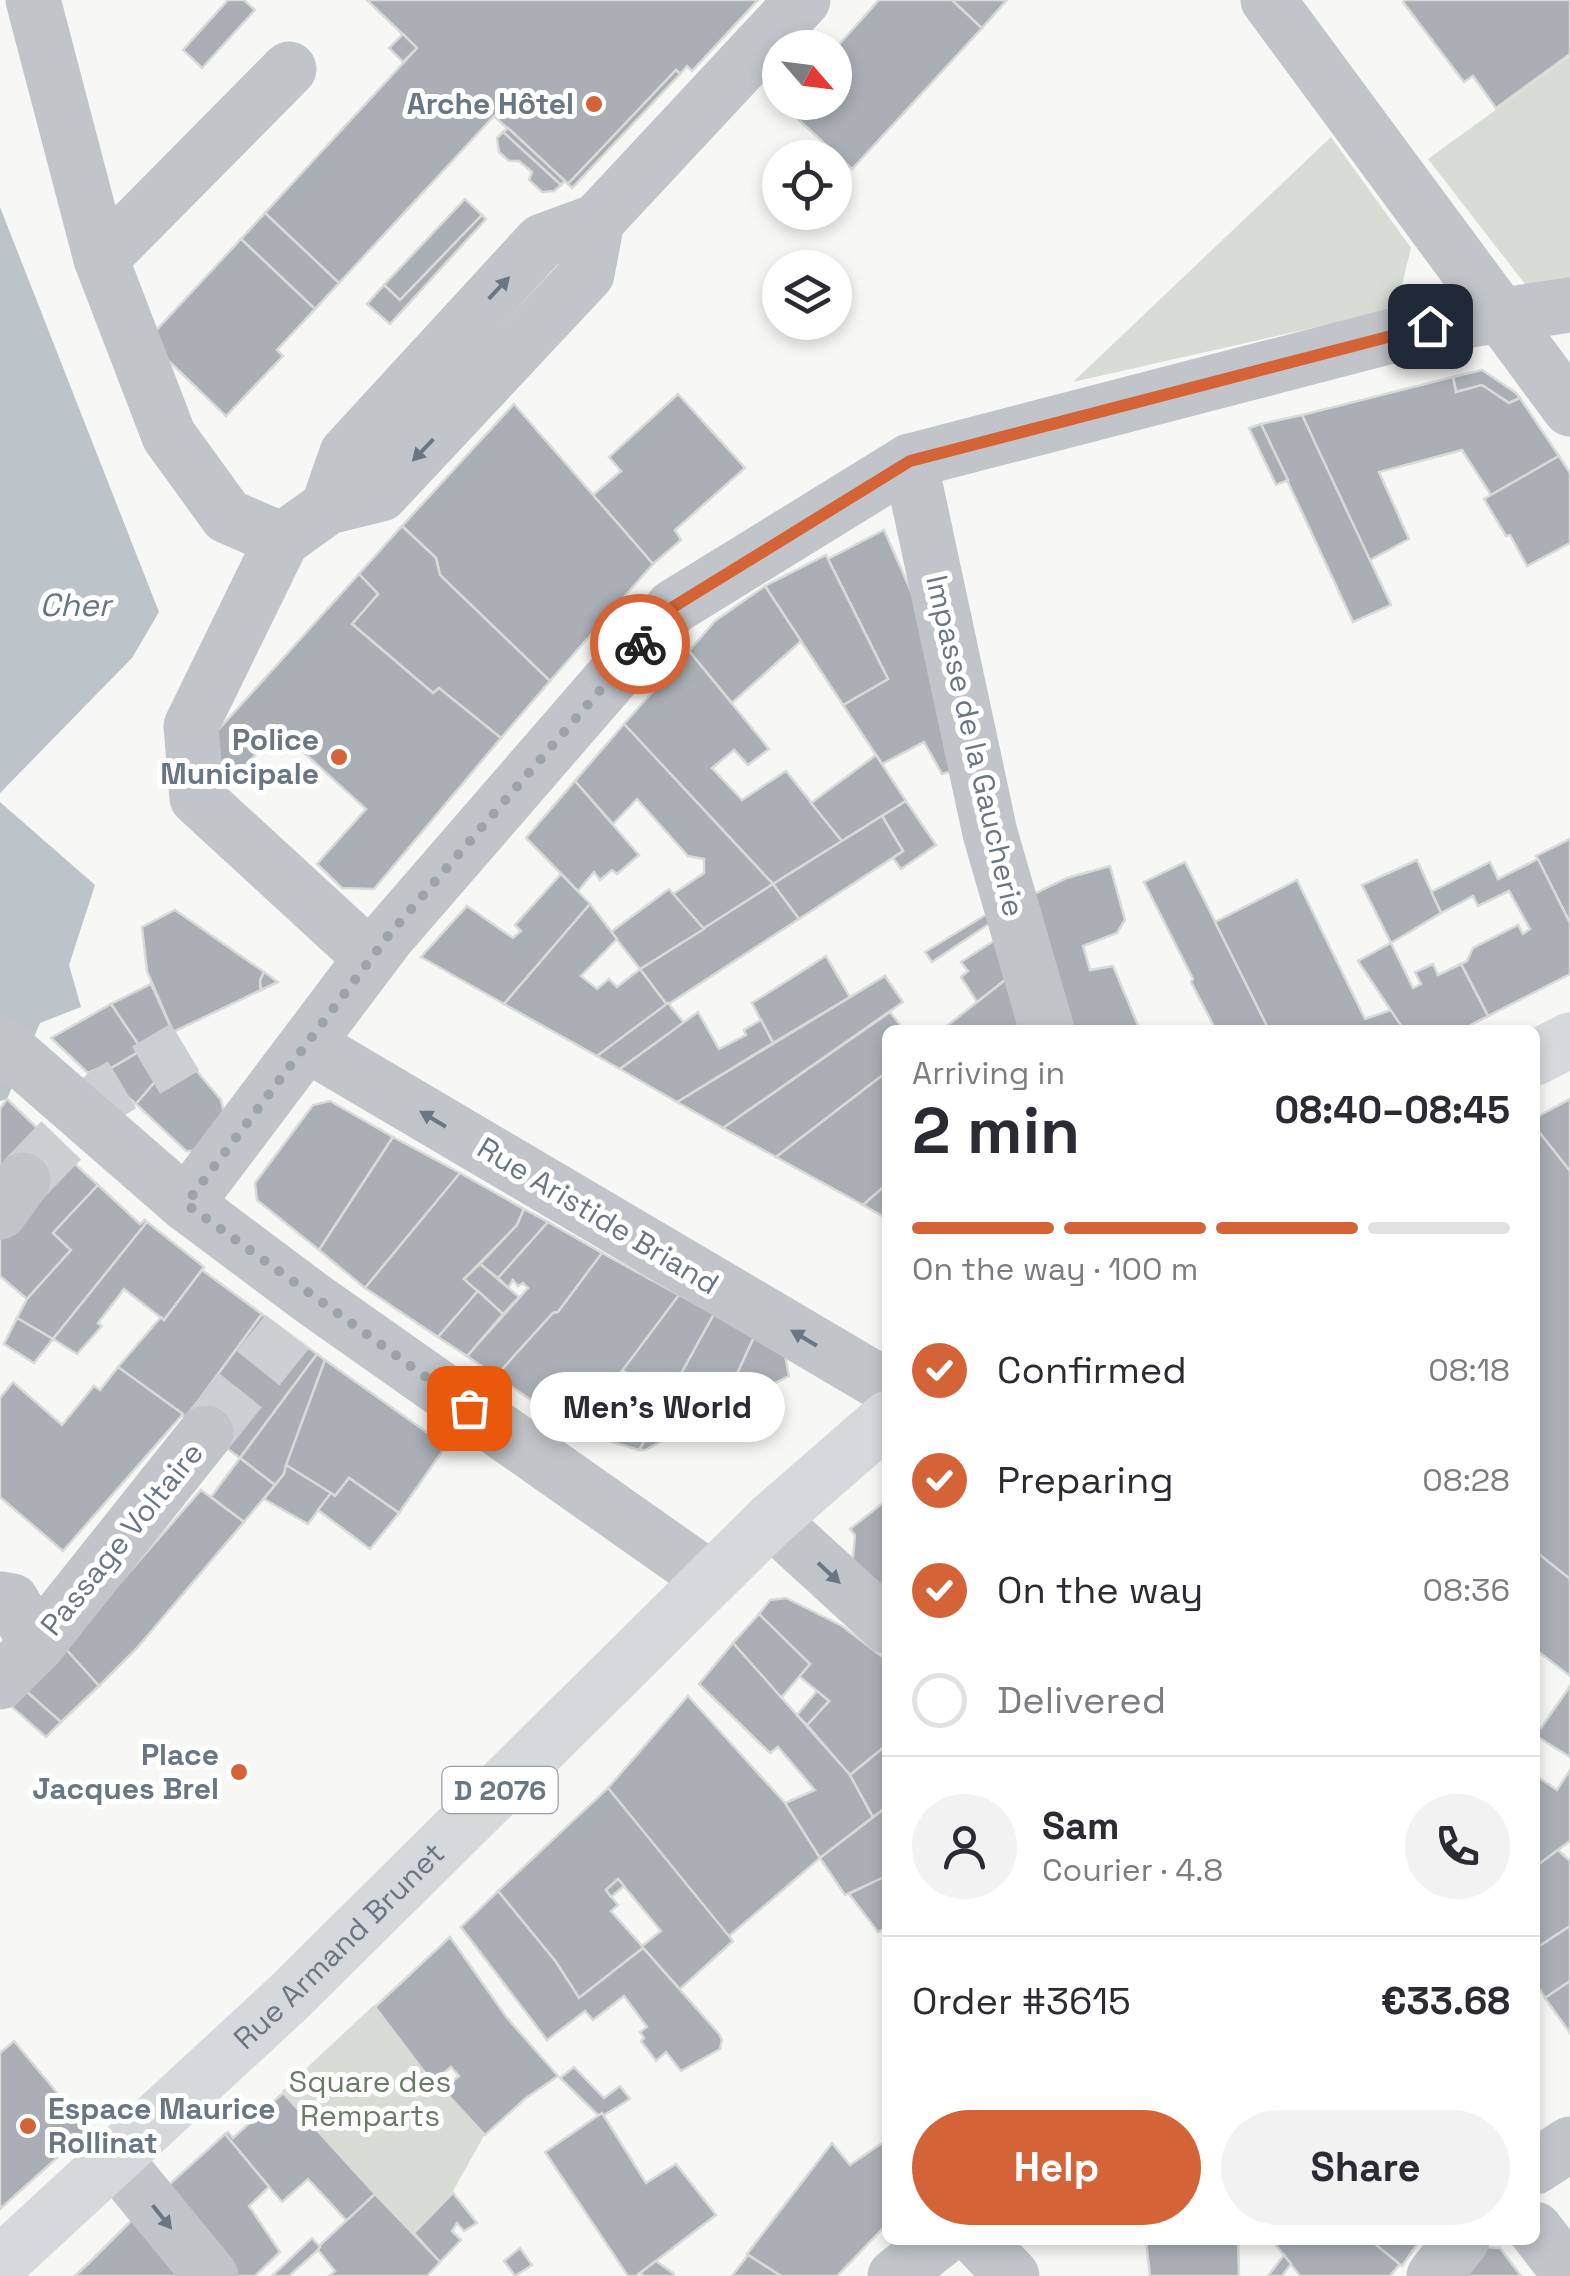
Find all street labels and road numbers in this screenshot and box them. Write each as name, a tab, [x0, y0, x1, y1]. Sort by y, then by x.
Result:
street label: Impasse de la Gaucherie	[917, 571, 1034, 920]
street label: Rue Aristide Briand	[470, 1128, 726, 1303]
street label: Passage Voltaire	[32, 1434, 212, 1643]
road number: D 2076	[442, 1767, 558, 1813]
street label: Rue Armand Brunet	[225, 1834, 453, 2057]

